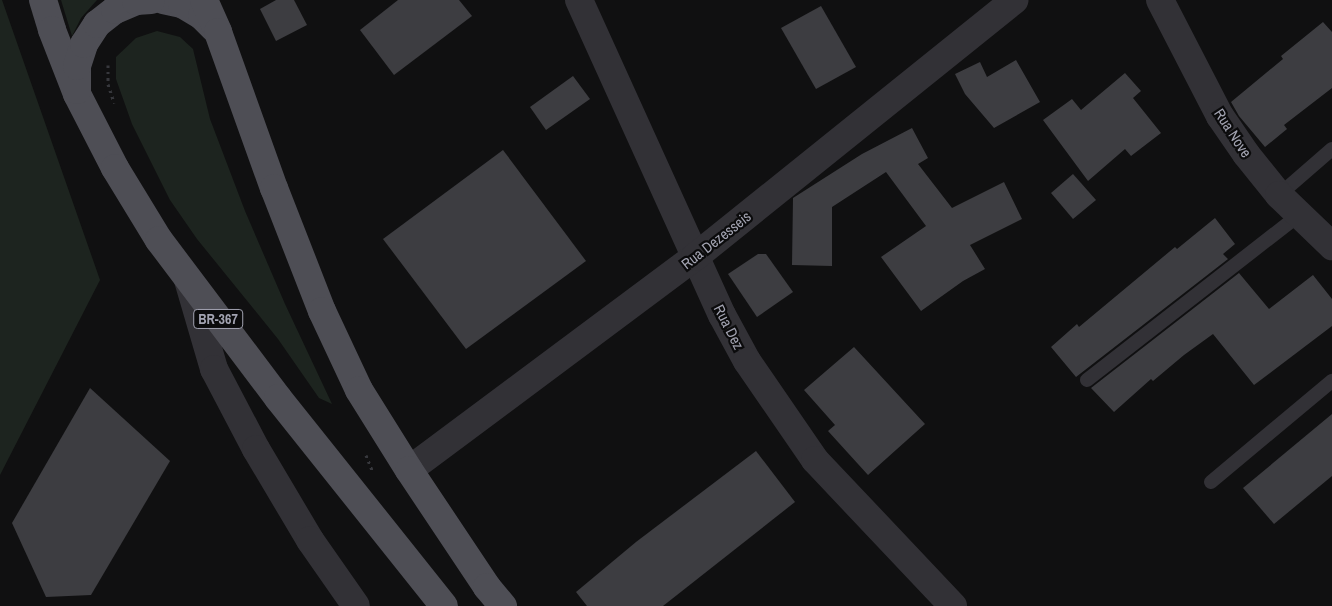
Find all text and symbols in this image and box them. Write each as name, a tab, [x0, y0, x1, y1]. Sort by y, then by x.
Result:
street label: Rua Nove	[1211, 105, 1255, 161]
street label: Rua Dezesseis	[678, 207, 754, 273]
street label: Rua Dez	[710, 302, 748, 352]
road number: BR-367	[193, 308, 243, 330]

